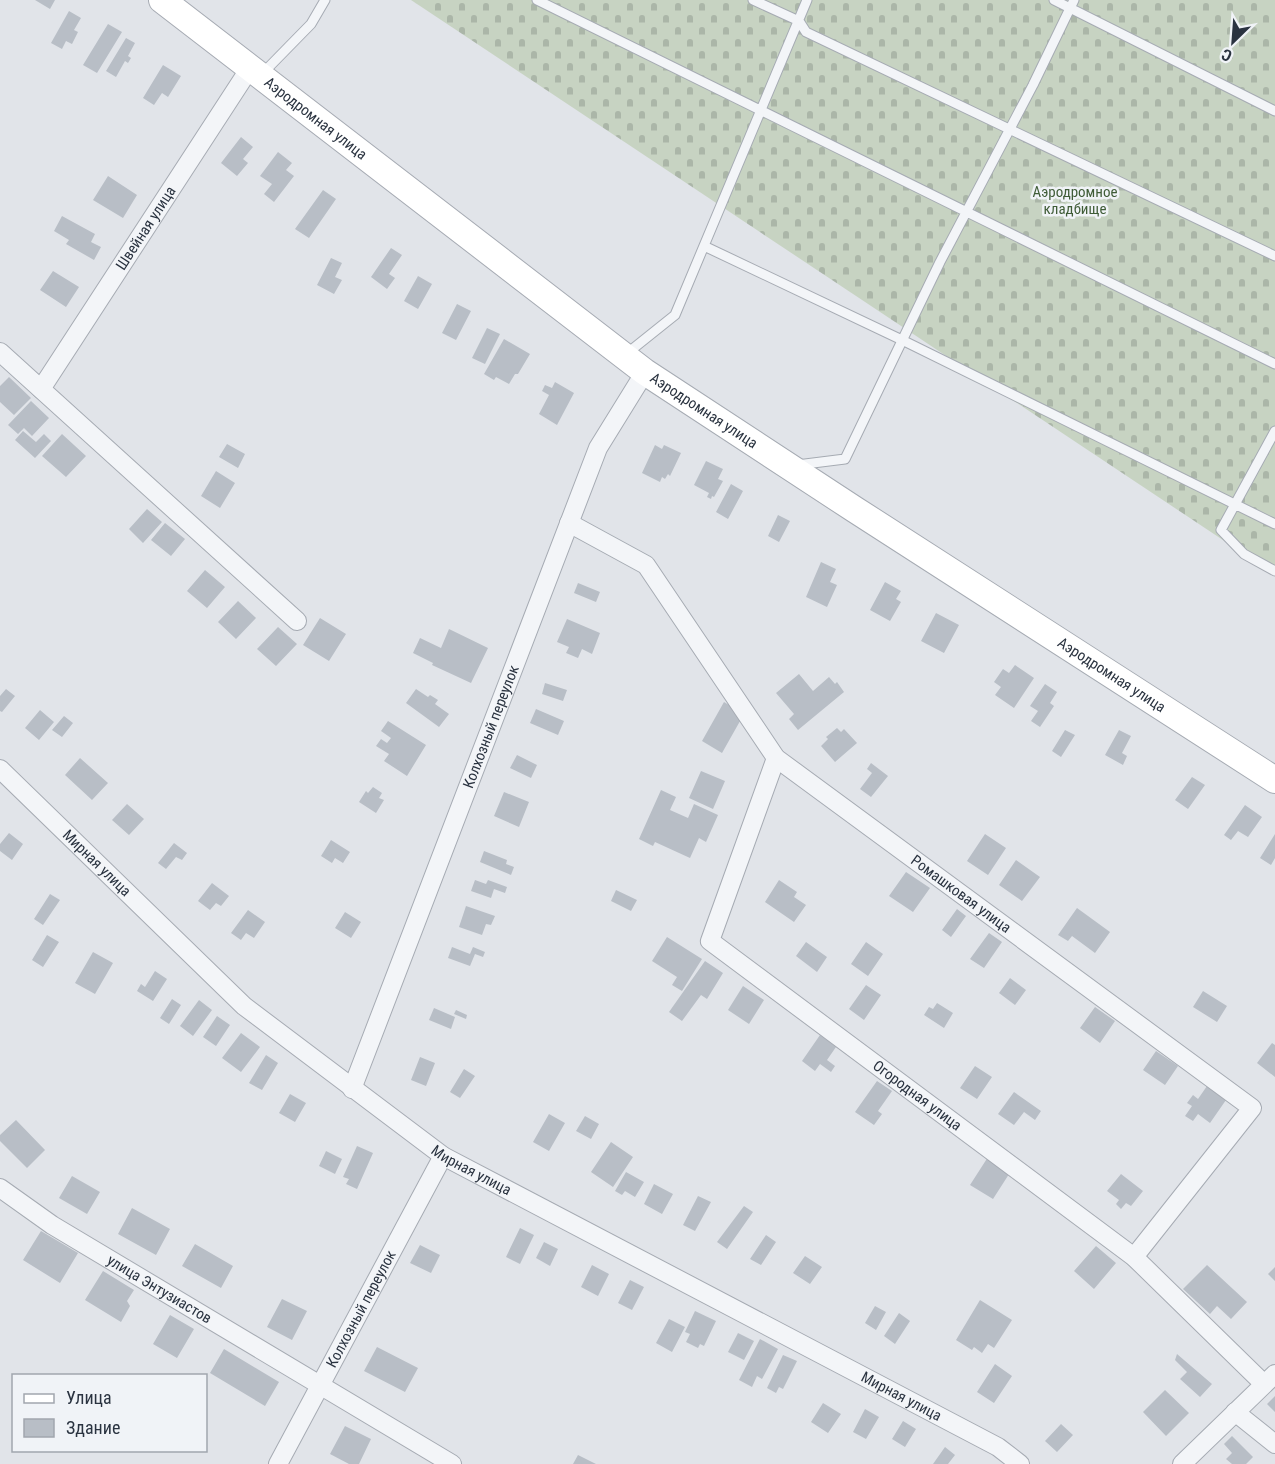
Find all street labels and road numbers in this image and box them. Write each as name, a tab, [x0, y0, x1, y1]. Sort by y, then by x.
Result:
street label: Аэродромная улица	[261, 73, 371, 164]
street label: Швейная улица	[112, 183, 180, 273]
street label: Аэродромная улица	[647, 369, 761, 452]
street label: Аэродромная улица	[1054, 634, 1169, 716]
street label: Колхозный переулок	[459, 663, 523, 791]
street label: Мирная улица	[59, 826, 135, 900]
street label: Ромашковая улица	[907, 851, 1014, 937]
street label: Огородная улица	[869, 1056, 965, 1134]
street label: Мирная улица	[428, 1141, 514, 1199]
street label: Колхозный переулок	[322, 1247, 400, 1371]
street label: улица Энтузиастов	[104, 1251, 215, 1327]
street label: Мирная улица	[858, 1368, 945, 1425]

